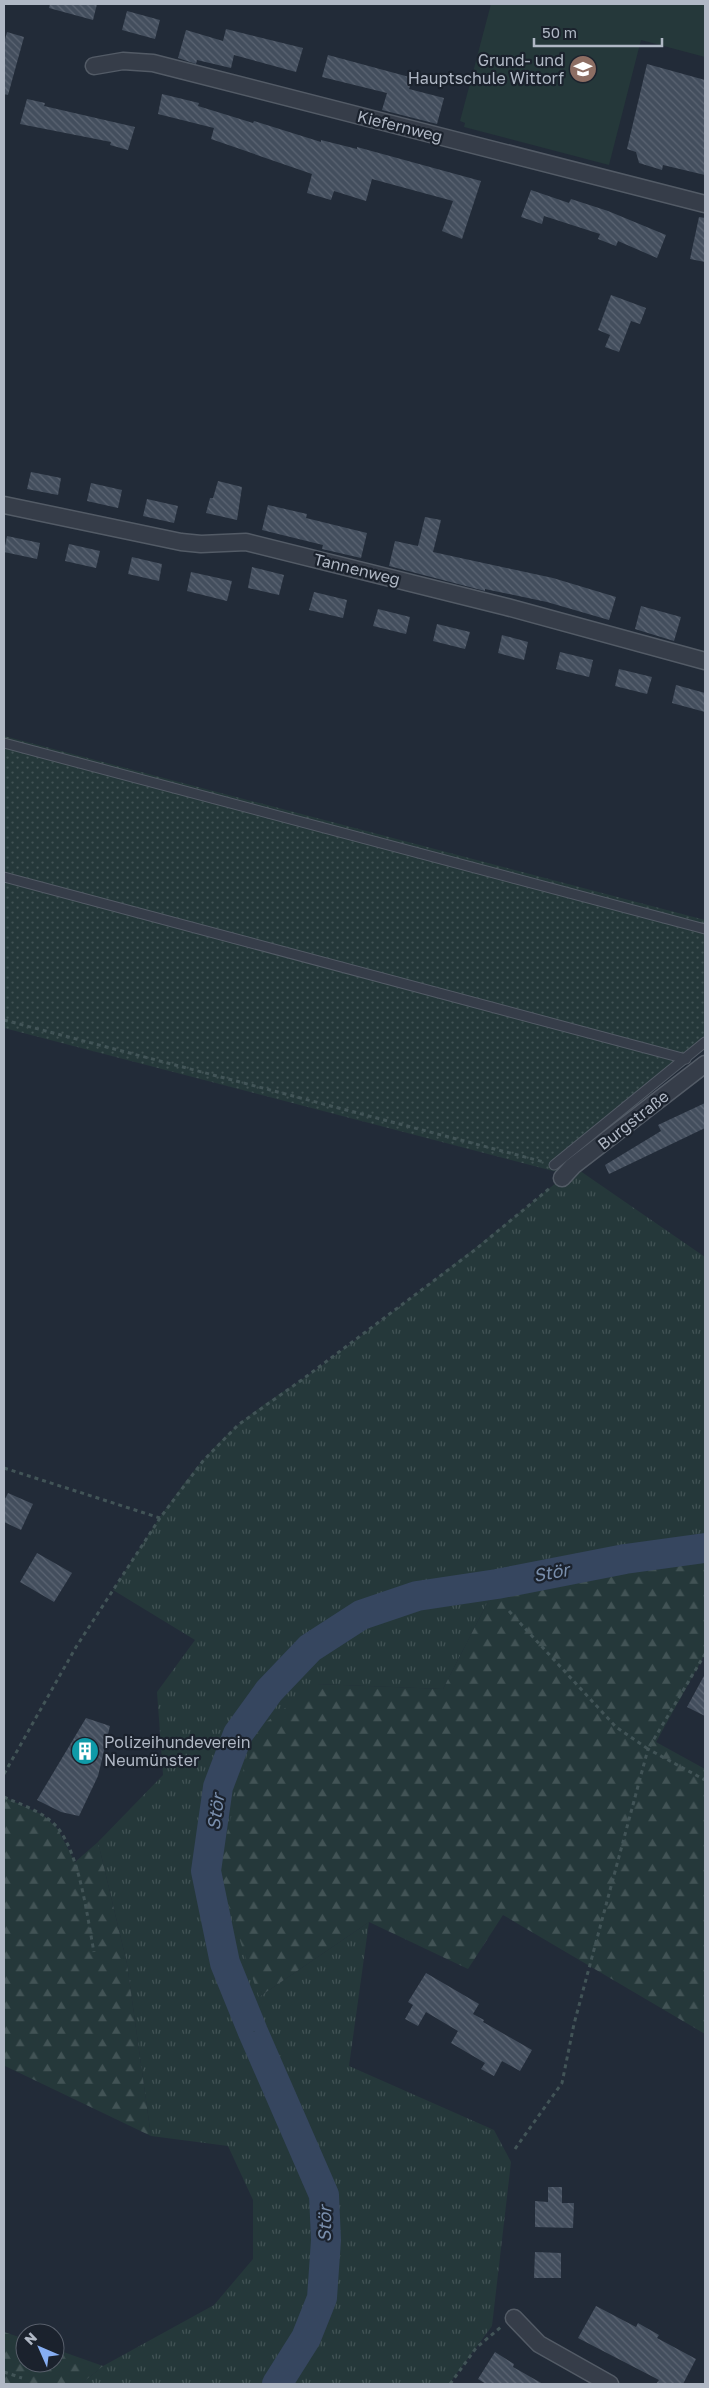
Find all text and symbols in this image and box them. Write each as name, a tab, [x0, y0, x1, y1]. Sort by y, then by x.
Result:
scale bar	[534, 15, 662, 47]
text: 50 m	[542, 23, 577, 41]
place label: Grund- und Hauptschule Wittorf	[408, 50, 564, 88]
school or university icon: Grund- und Hauptschule Wittorf	[568, 54, 598, 84]
street label: Kiefernweg	[355, 106, 445, 146]
street label: Tannenweg	[312, 549, 402, 589]
street label: Burgstraße	[593, 1086, 673, 1154]
water label: Stör	[531, 1558, 574, 1586]
place label: Polizeihundeverein Neumünster	[104, 1732, 251, 1770]
building icon: Polizeihundeverein Neumünster	[70, 1736, 100, 1766]
water label: Stör	[202, 1790, 229, 1831]
water label: Stör	[313, 2203, 335, 2242]
north arrow	[15, 2323, 65, 2373]
text: N	[21, 2329, 40, 2348]

